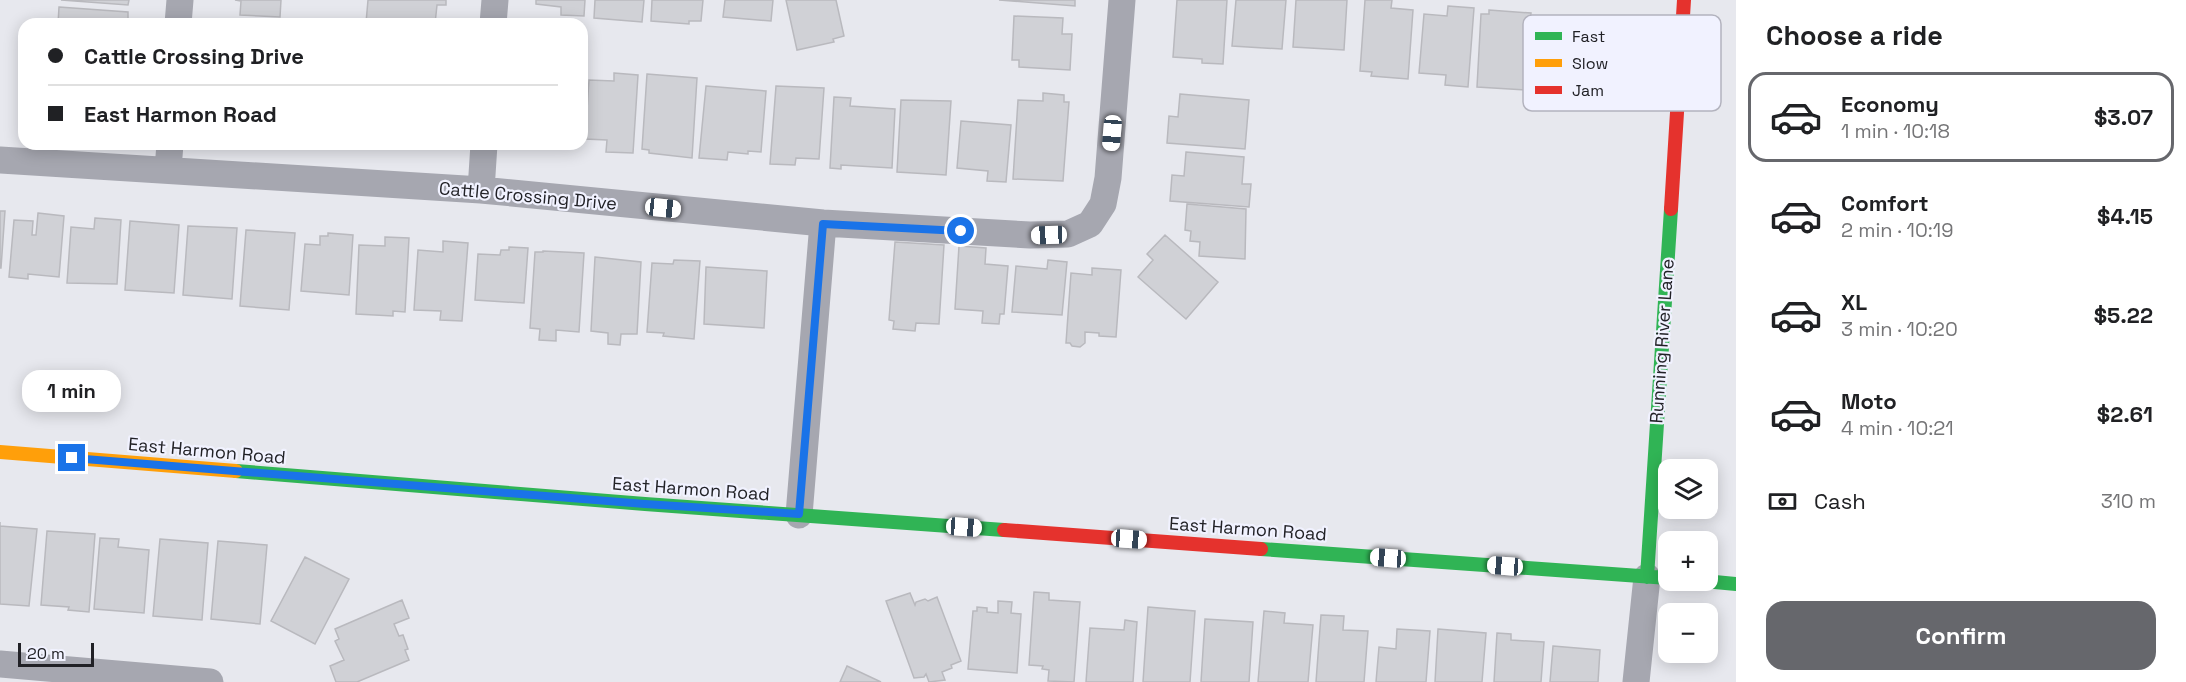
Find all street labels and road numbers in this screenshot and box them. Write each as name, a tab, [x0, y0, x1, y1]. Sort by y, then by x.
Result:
street label: Cattle Crossing Drive	[438, 176, 618, 215]
street label: Running River Lane	[1644, 258, 1679, 424]
street label: East Harmon Road	[127, 432, 287, 469]
street label: East Harmon Road	[611, 472, 771, 505]
street label: East Harmon Road	[1168, 512, 1328, 545]

